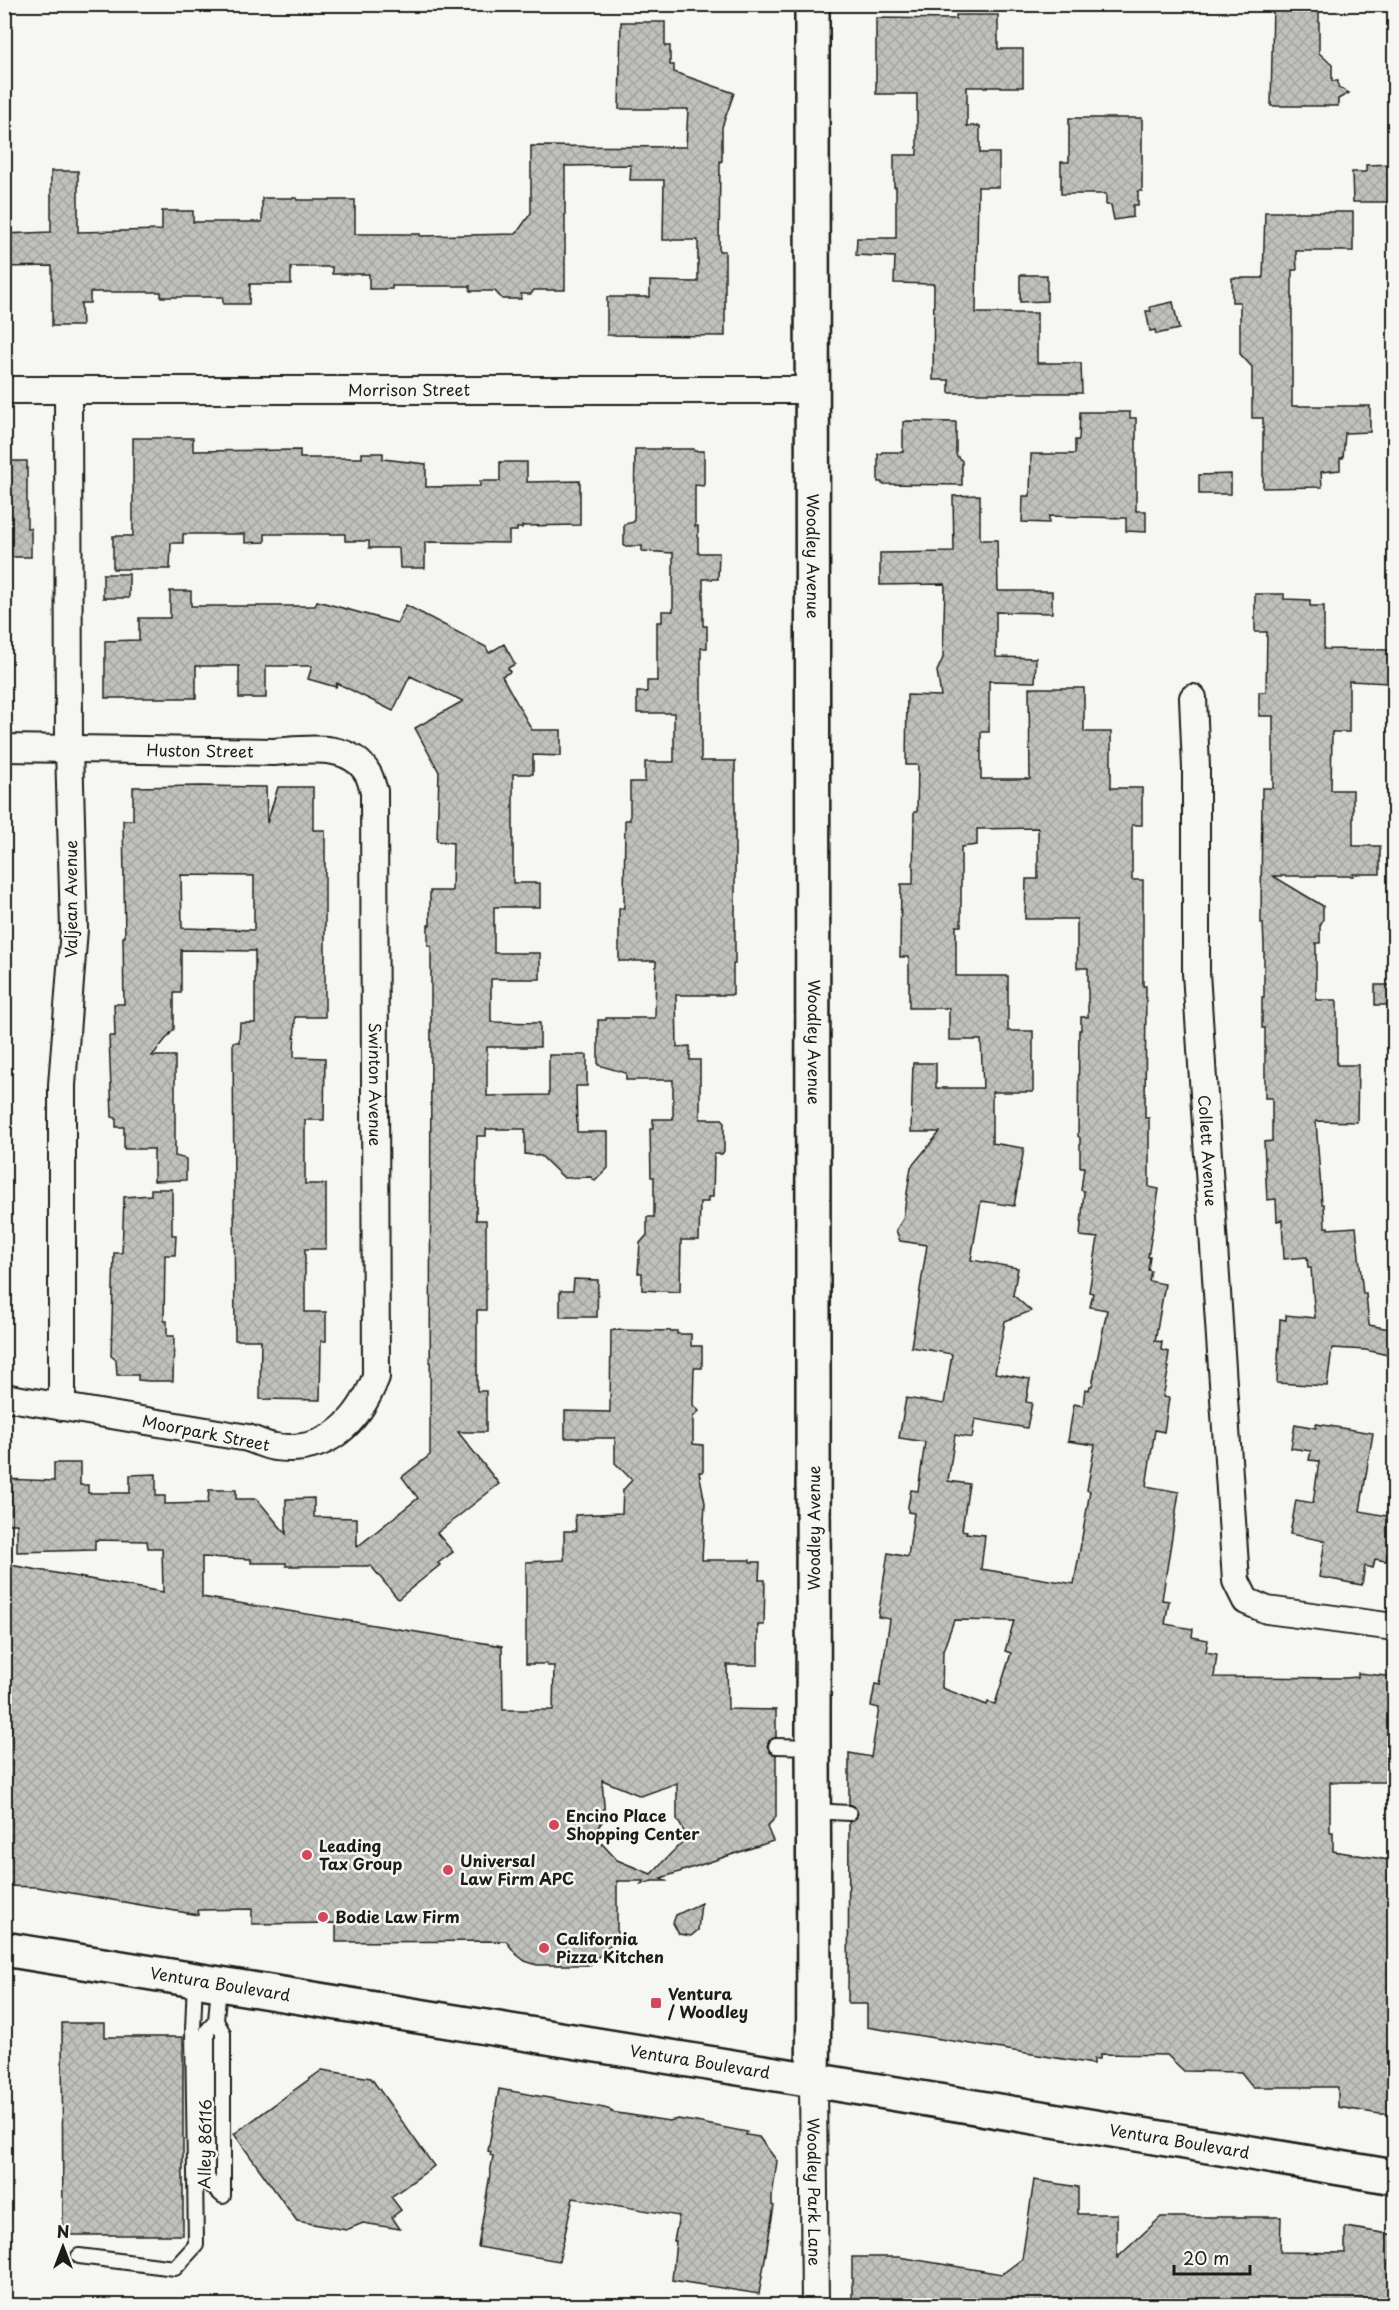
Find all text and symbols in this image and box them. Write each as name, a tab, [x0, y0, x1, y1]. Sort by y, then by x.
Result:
street label: Morrison Street	[348, 377, 470, 401]
street label: Woodley Avenue	[802, 493, 826, 619]
street label: Huston Street	[146, 737, 254, 763]
street label: Valjean Avenue	[58, 840, 82, 958]
street label: Woodley Avenue	[803, 979, 827, 1105]
street label: Swinton Avenue	[364, 1022, 388, 1146]
street label: Collett Avenue	[1193, 1094, 1224, 1207]
street label: Moorpark Street	[140, 1408, 272, 1456]
street label: Woodley Avenue	[801, 1465, 825, 1591]
place label: Encino Place Shopping Center	[566, 1803, 700, 1845]
marker: Encino Place Shopping Center	[547, 1818, 561, 1832]
place label: Leading Tax Group	[319, 1833, 402, 1875]
marker: Leading Tax Group	[300, 1848, 314, 1862]
place label: Universal Law Firm APC	[460, 1848, 574, 1890]
marker: Universal Law Firm APC	[441, 1863, 455, 1877]
place label: Bodie Law Firm	[335, 1904, 460, 1928]
marker: Bodie Law Firm	[316, 1910, 330, 1924]
place label: California Pizza Kitchen	[556, 1926, 664, 1968]
marker: California Pizza Kitchen	[537, 1941, 551, 1955]
street label: Ventura Boulevard	[148, 1960, 292, 2006]
place label: Ventura / Woodley	[667, 1981, 748, 2023]
marker: Ventura / Woodley	[649, 1996, 663, 2010]
street label: Ventura Boulevard	[628, 2038, 772, 2084]
street label: Alley 86116	[191, 2099, 217, 2189]
street label: Ventura Boulevard	[1108, 2117, 1252, 2164]
street label: Woodley Park Lane	[802, 2118, 828, 2266]
north arrow	[33, 2217, 93, 2277]
text: N	[57, 2219, 69, 2243]
scale bar	[1174, 2238, 1250, 2276]
text: 20 m	[1183, 2244, 1229, 2271]

